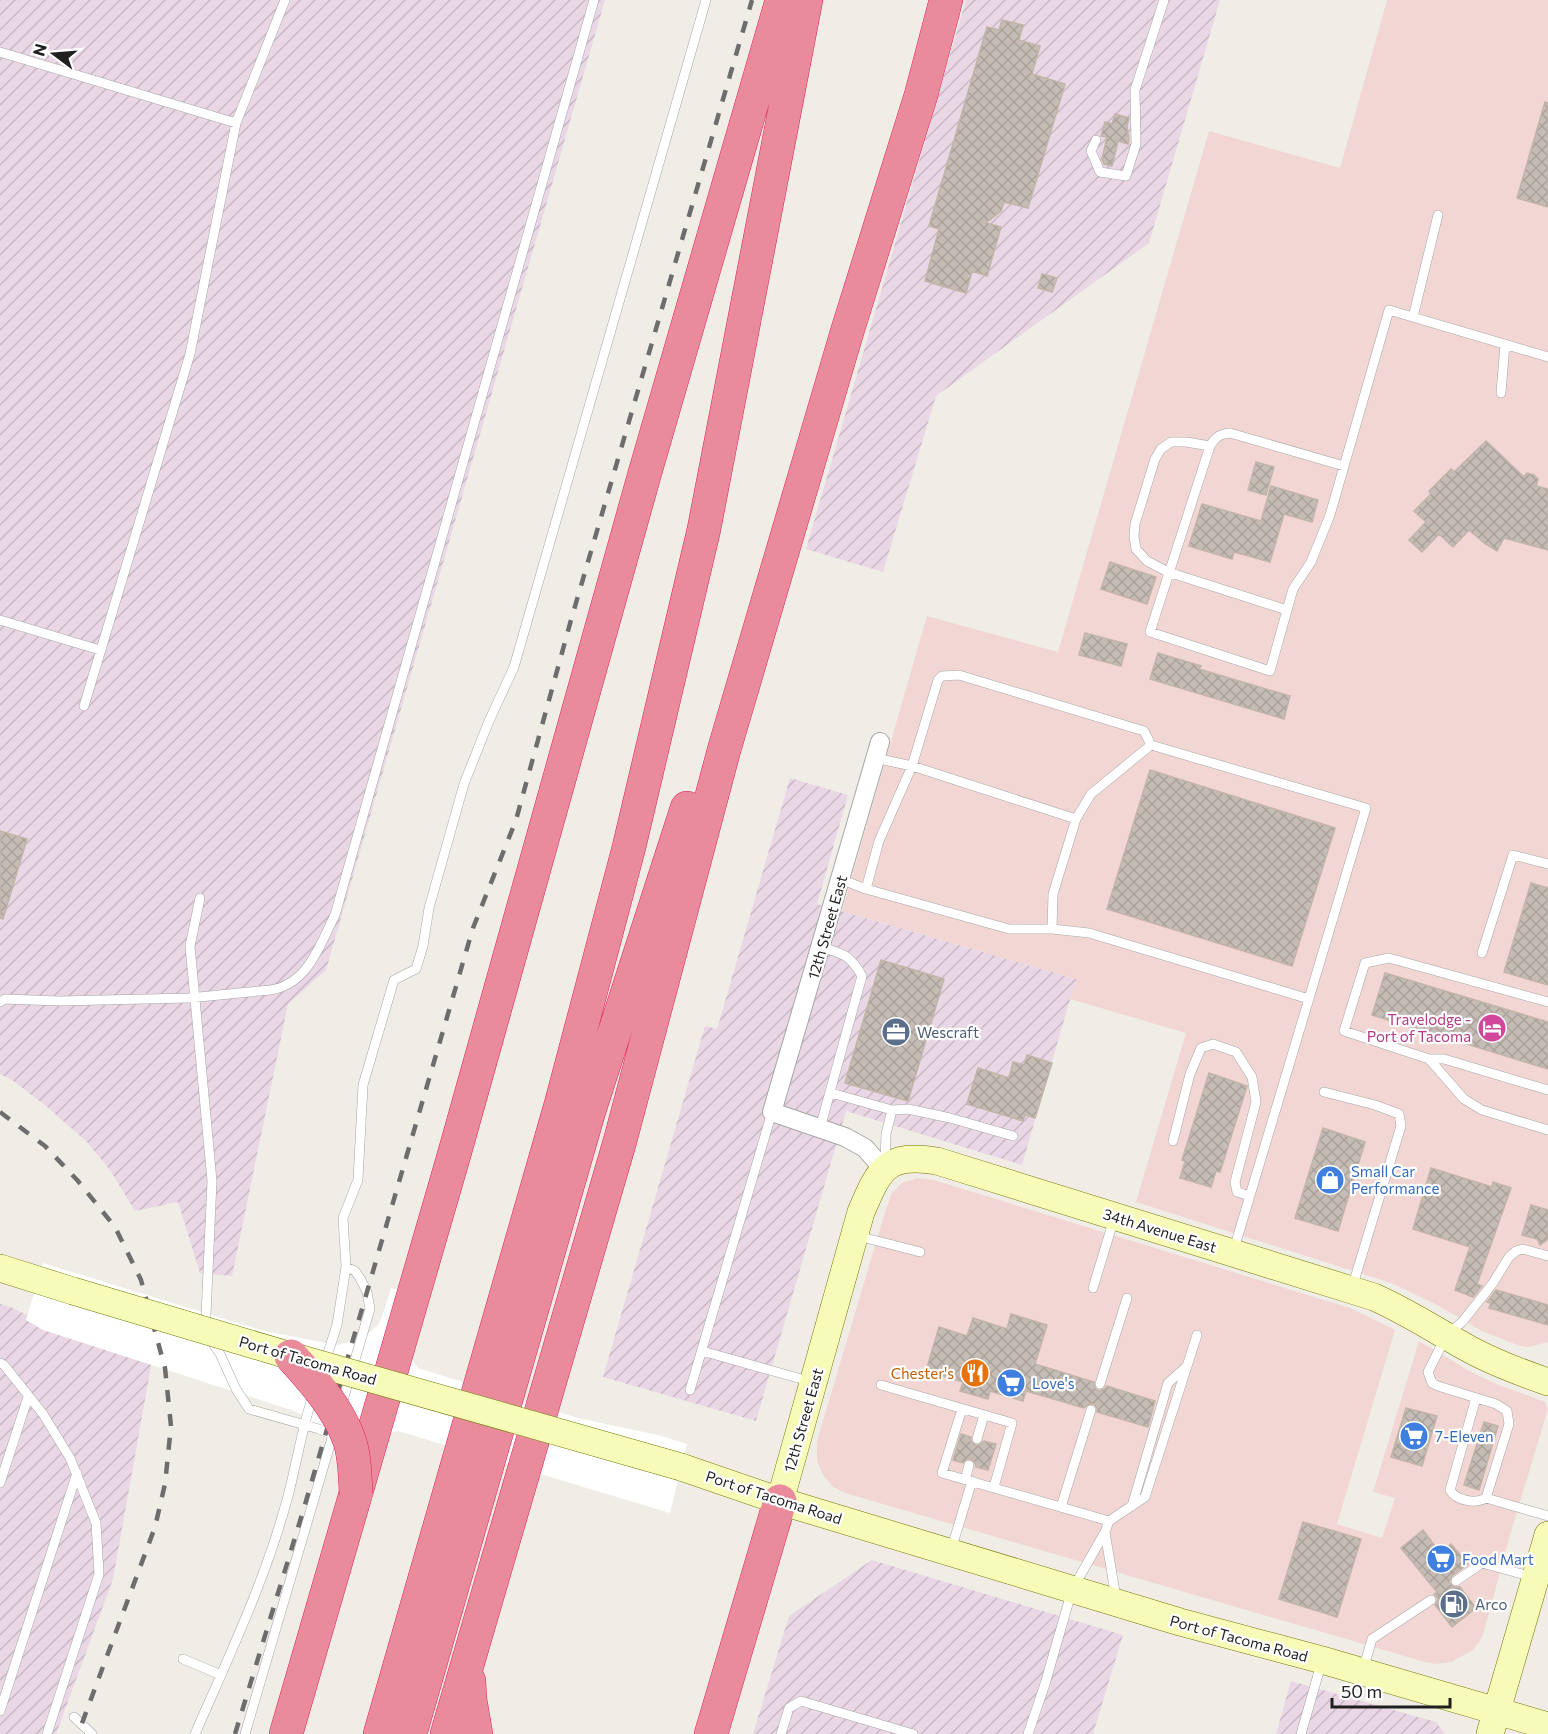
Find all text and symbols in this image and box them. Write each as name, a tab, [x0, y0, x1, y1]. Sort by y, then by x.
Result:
north arrow	[24, 24, 84, 84]
text: N	[28, 41, 50, 58]
street label: 12th Street East	[804, 873, 850, 981]
place label: Travelodge - Port of Tacoma	[1367, 1010, 1471, 1045]
hotel icon: Travelodge - Port of Tacoma	[1476, 1012, 1508, 1044]
office icon: Wescraft	[880, 1016, 912, 1048]
place label: Wescraft	[917, 1023, 979, 1041]
place label: Small Car Performance	[1351, 1162, 1440, 1197]
shop icon: Small Car Performance	[1314, 1164, 1346, 1196]
street label: 34th Avenue East	[1101, 1204, 1219, 1256]
street label: Port of Tacoma Road	[237, 1332, 379, 1388]
restaurant icon: Chester's	[959, 1357, 991, 1389]
place label: Chester's	[891, 1364, 954, 1382]
street label: 12th Street East	[780, 1366, 826, 1474]
supermarket icon: Love's	[995, 1367, 1027, 1399]
place label: Love's	[1032, 1374, 1075, 1392]
supermarket icon: 7-Eleven	[1398, 1420, 1430, 1452]
place label: 7-Eleven	[1435, 1427, 1494, 1445]
street label: Port of Tacoma Road	[704, 1466, 844, 1528]
supermarket icon: Food Mart	[1425, 1543, 1457, 1575]
place label: Food Mart	[1462, 1550, 1534, 1568]
fuel station icon: Arco	[1438, 1588, 1470, 1620]
place label: Arco	[1475, 1595, 1508, 1613]
street label: Port of Tacoma Road	[1168, 1611, 1310, 1665]
scale bar	[1332, 1671, 1450, 1709]
text: 50 m	[1341, 1680, 1382, 1702]

